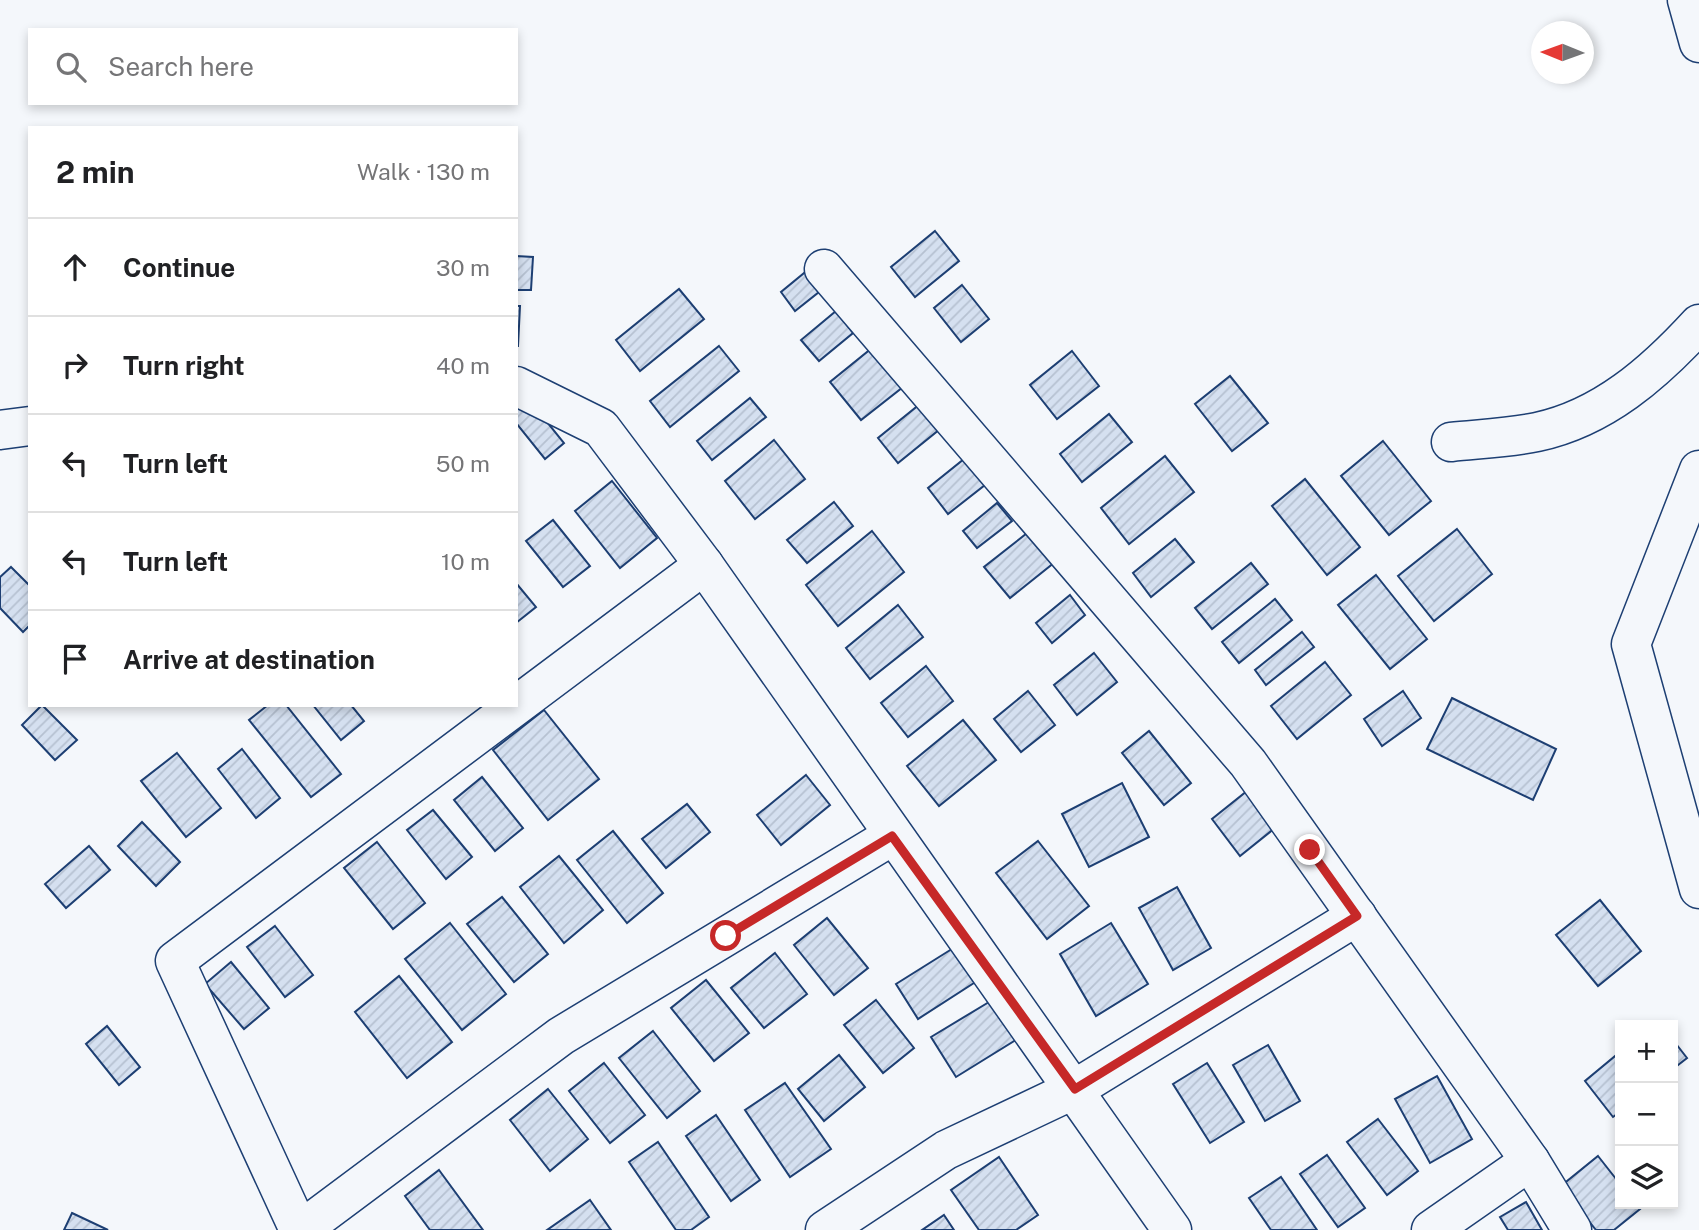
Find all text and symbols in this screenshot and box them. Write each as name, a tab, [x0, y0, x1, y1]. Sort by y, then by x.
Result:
north arrow	[1531, 21, 1594, 84]
search box	[28, 28, 518, 105]
icon: search	[52, 48, 90, 86]
text: Search here	[108, 51, 254, 82]
text: 2 min	[56, 154, 135, 190]
text: Walk · 130 m	[357, 158, 490, 185]
icon: ahead	[56, 248, 94, 286]
text: Continue	[123, 252, 235, 283]
text: 30 m	[436, 254, 490, 281]
icon: right	[56, 346, 94, 384]
text: Turn right	[123, 350, 245, 381]
text: 40 m	[436, 352, 490, 379]
icon: left	[56, 444, 94, 482]
text: Turn left	[123, 448, 228, 479]
text: 50 m	[436, 450, 490, 477]
icon: left	[56, 542, 94, 580]
text: Turn left	[123, 546, 228, 577]
text: 10 m	[441, 548, 490, 575]
icon: arrive	[56, 640, 94, 678]
text: Arrive at destination	[123, 644, 375, 675]
route end	[1294, 834, 1325, 865]
route start	[710, 920, 741, 951]
map controls	[1615, 1020, 1678, 1209]
button: +	[1615, 1020, 1678, 1083]
button: −	[1615, 1083, 1678, 1146]
button: layers	[1615, 1146, 1678, 1209]

